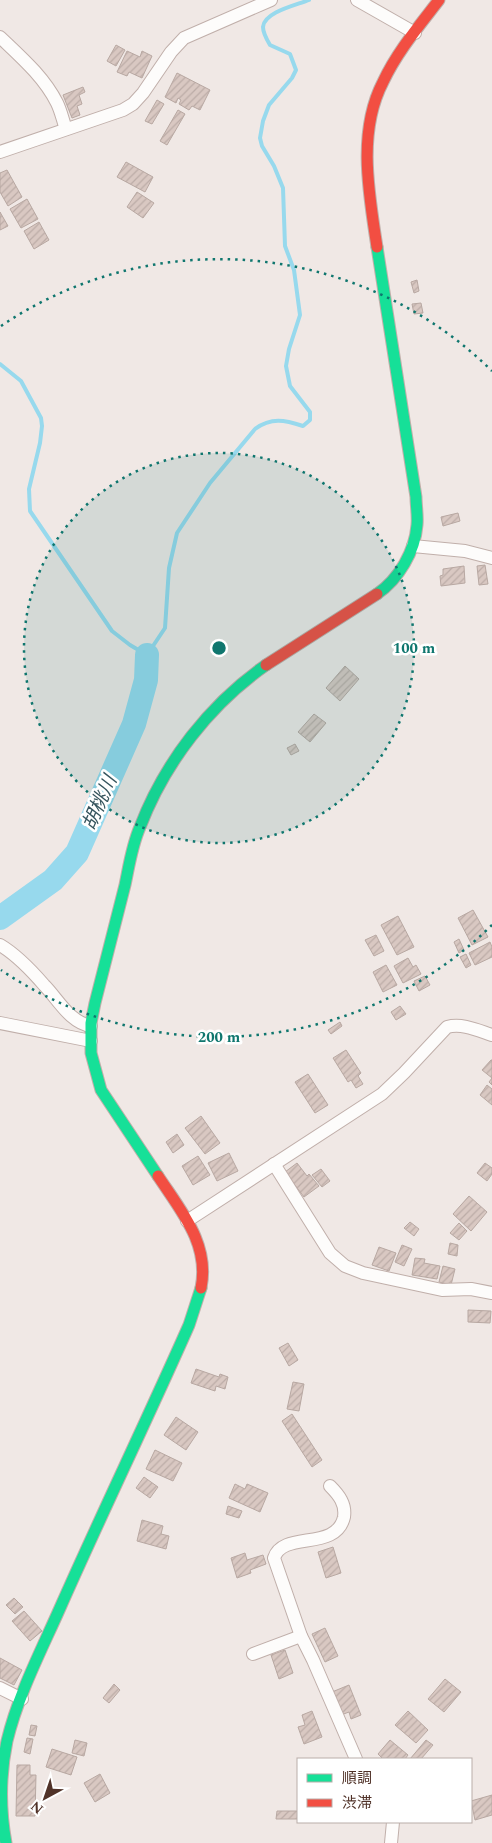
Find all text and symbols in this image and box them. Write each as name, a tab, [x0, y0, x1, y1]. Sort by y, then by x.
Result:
text: 100 m	[393, 637, 436, 660]
centre of rings	[210, 639, 228, 657]
water label: 胡桃川	[75, 769, 126, 835]
text: 200 m	[198, 1026, 241, 1049]
legend	[297, 1758, 472, 1823]
text: 順調	[342, 1767, 372, 1790]
north arrow	[20, 1773, 70, 1823]
text: 渋滞	[342, 1792, 372, 1815]
text: N	[26, 1796, 48, 1819]

